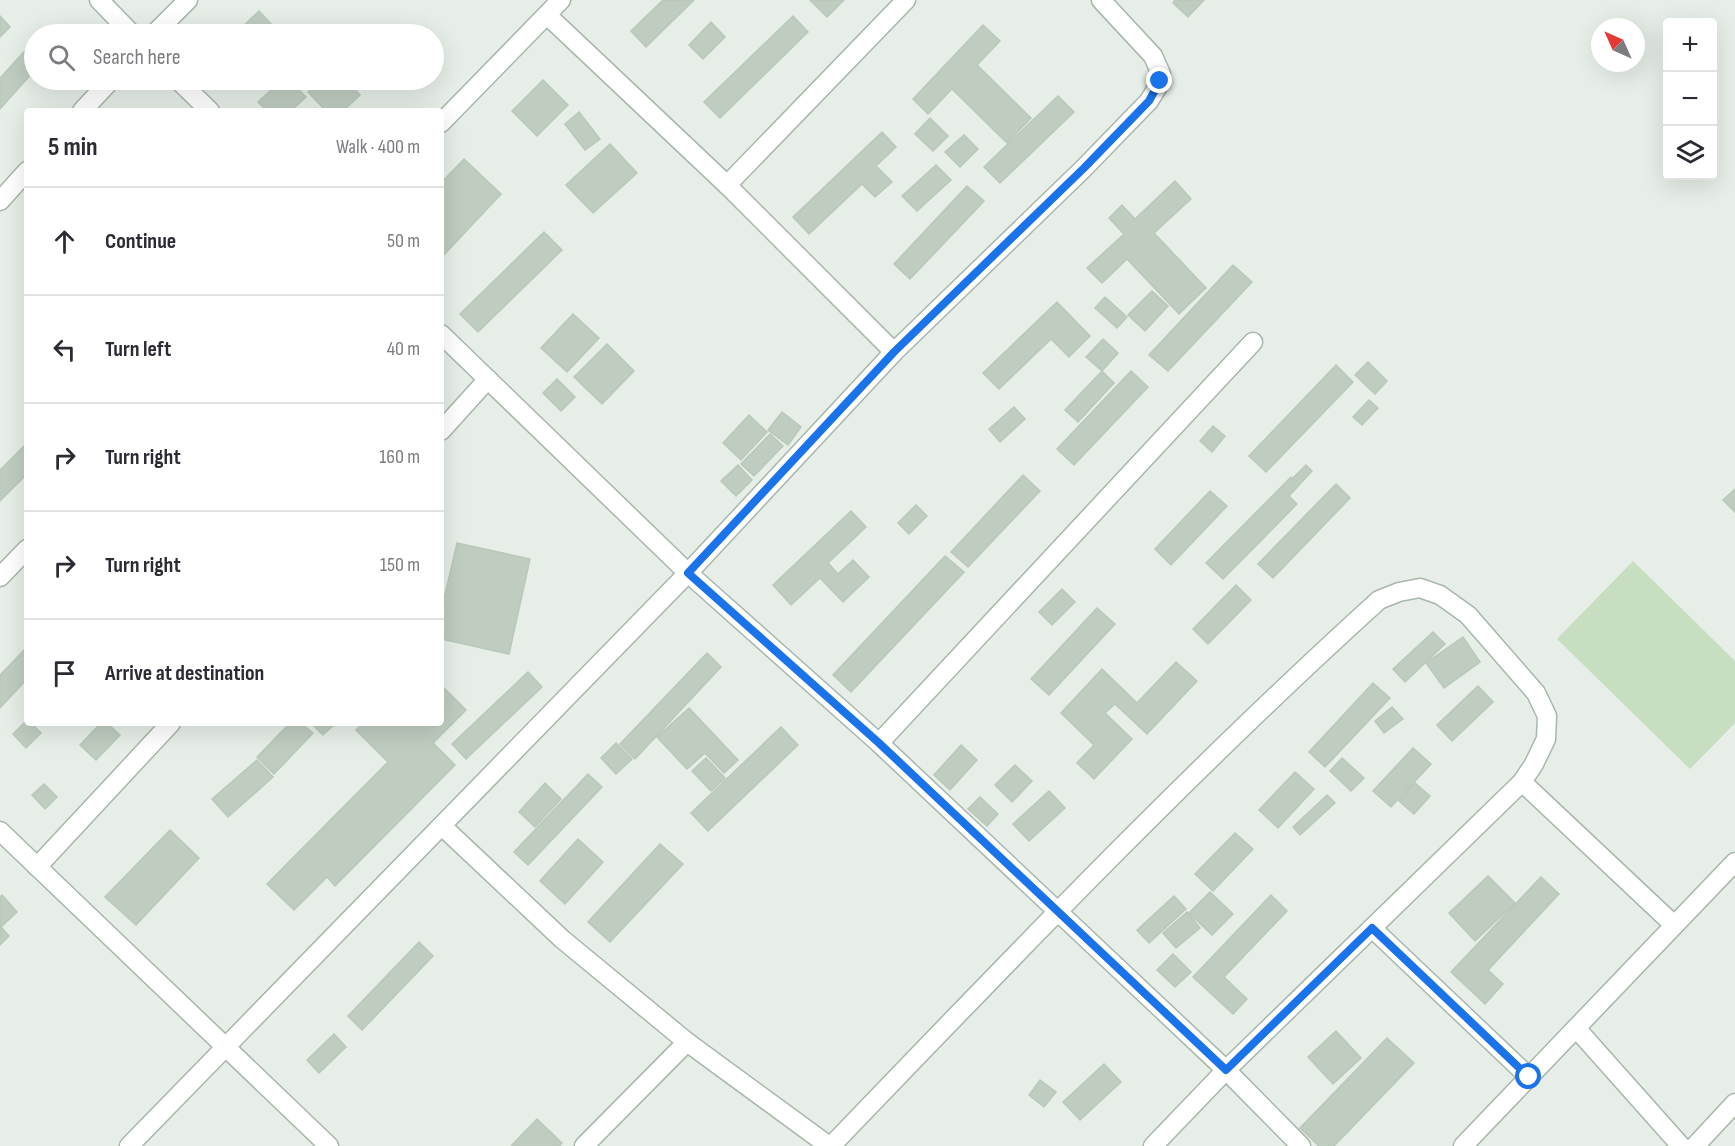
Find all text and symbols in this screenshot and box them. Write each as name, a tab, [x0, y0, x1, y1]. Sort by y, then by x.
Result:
north arrow	[1591, 18, 1645, 72]
map controls	[1663, 18, 1717, 180]
button: +	[1663, 18, 1717, 72]
search box	[24, 24, 444, 90]
icon: search	[45, 41, 78, 74]
text: Search here	[93, 44, 180, 71]
route end	[1146, 67, 1172, 93]
button: −	[1663, 72, 1717, 126]
button: layers	[1663, 126, 1717, 180]
text: 5 min	[48, 132, 98, 163]
text: Walk · 400 m	[336, 135, 420, 159]
icon: ahead	[48, 225, 81, 258]
text: Continue	[105, 228, 176, 255]
text: 50 m	[387, 229, 420, 253]
icon: left	[48, 333, 81, 366]
text: Turn left	[105, 336, 171, 363]
text: 40 m	[387, 337, 420, 361]
icon: right	[48, 441, 81, 474]
text: Turn right	[105, 444, 181, 471]
text: 160 m	[379, 445, 420, 469]
icon: right	[48, 549, 81, 582]
text: Turn right	[105, 552, 181, 579]
text: 150 m	[380, 553, 420, 577]
icon: arrive	[48, 657, 81, 690]
text: Arrive at destination	[105, 660, 264, 687]
route start	[1515, 1063, 1541, 1089]

